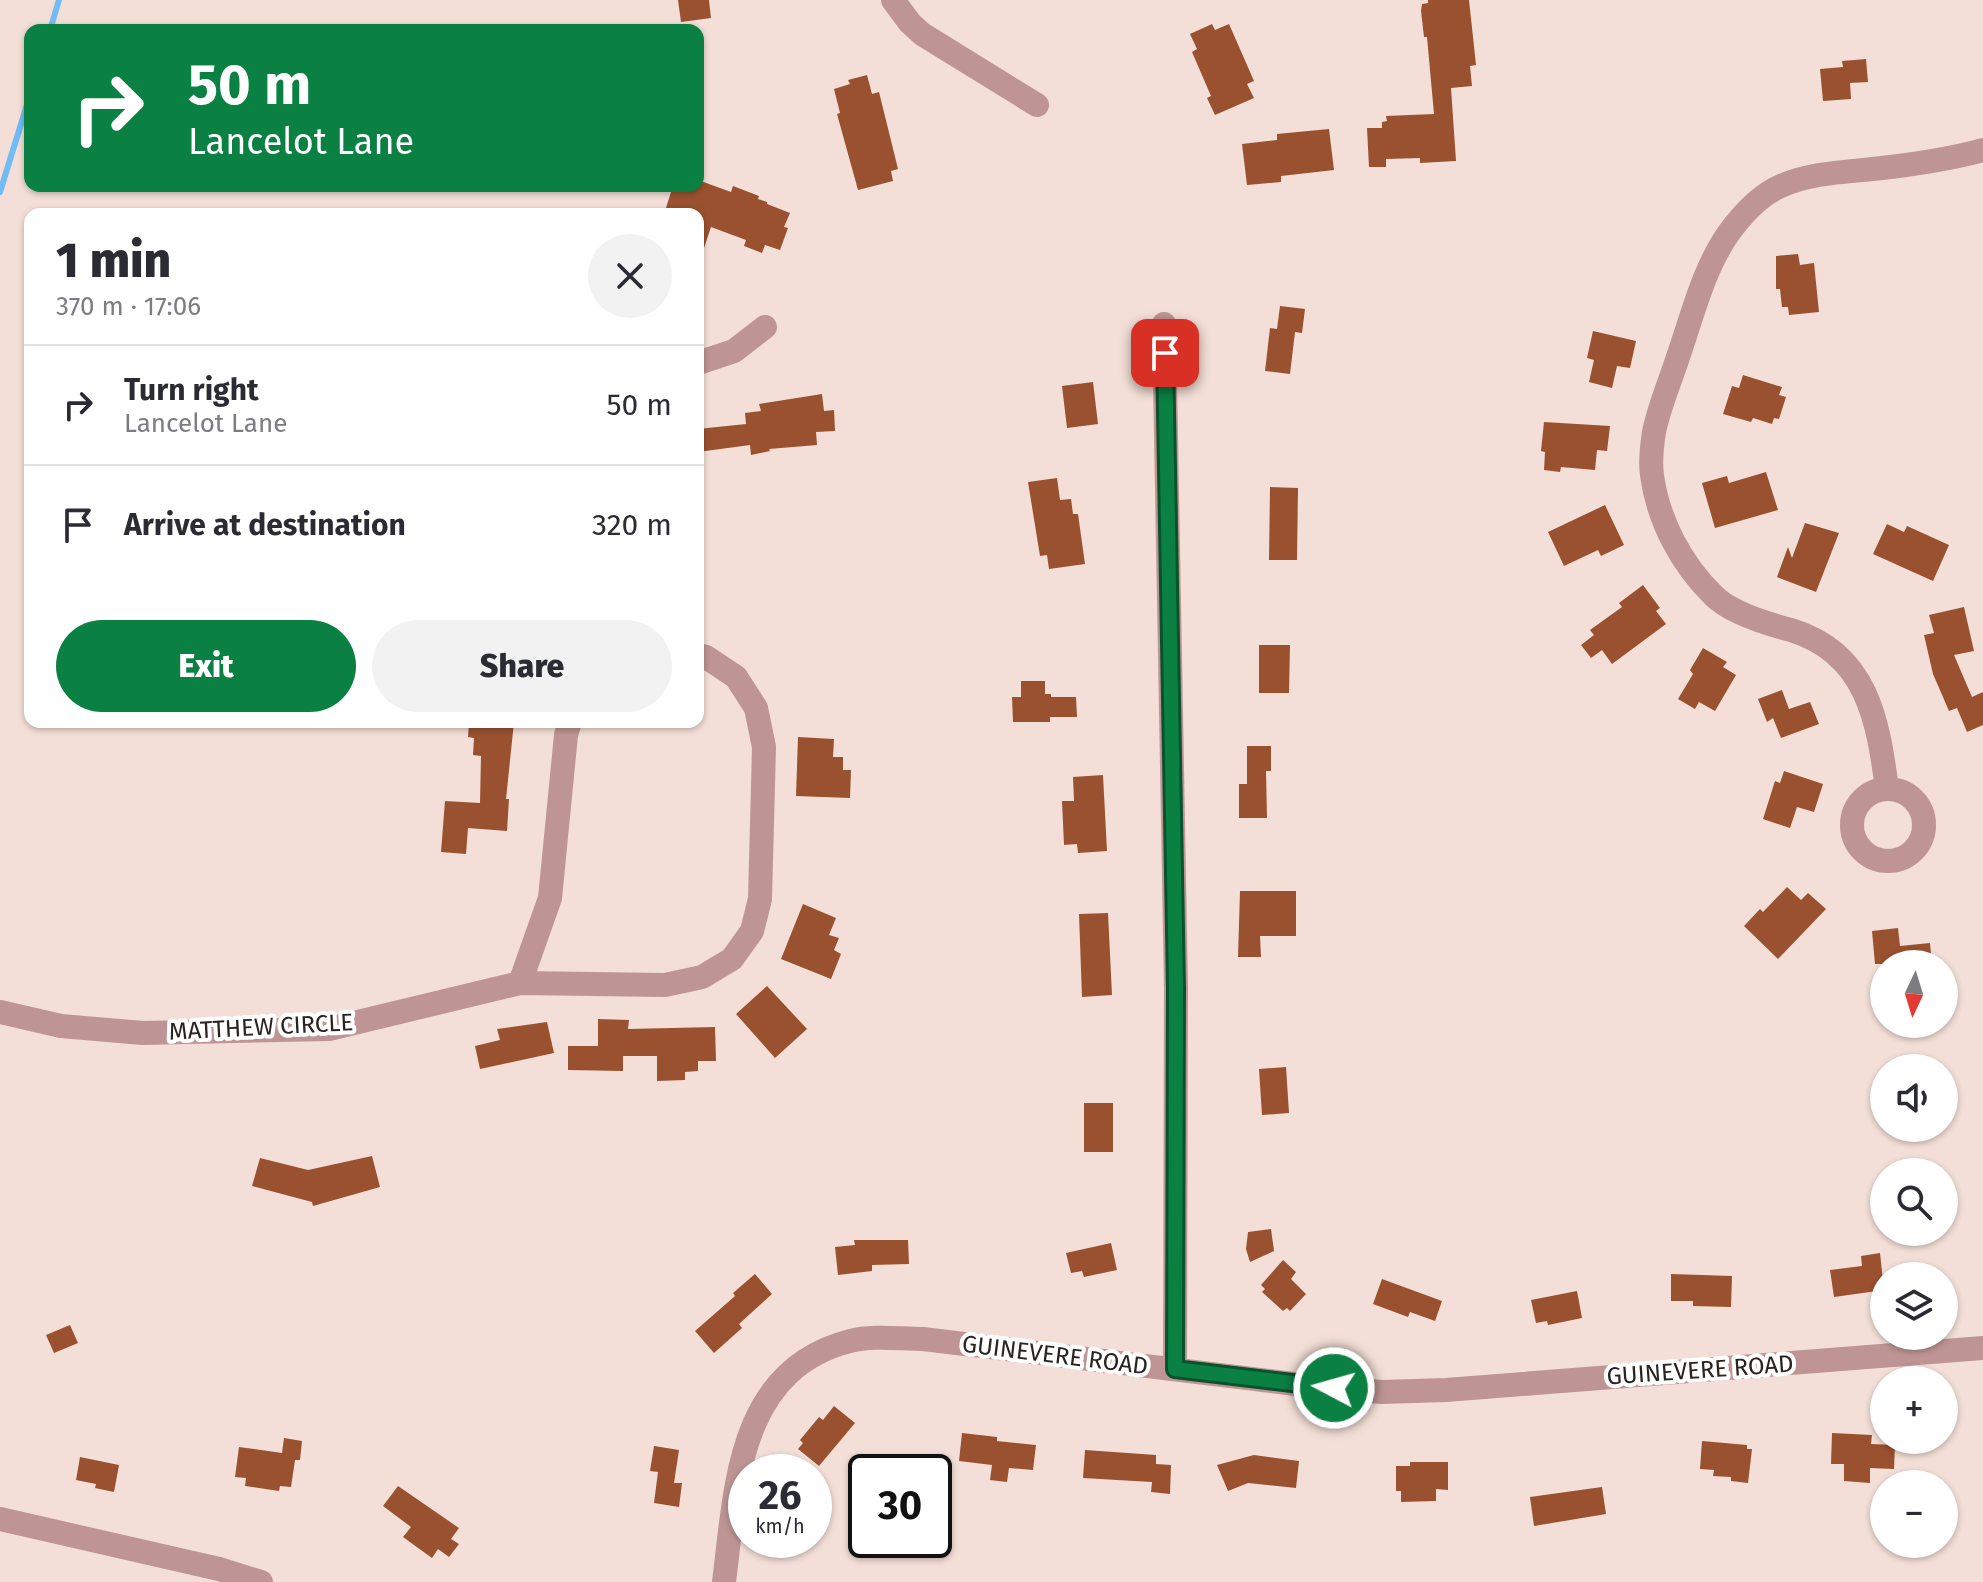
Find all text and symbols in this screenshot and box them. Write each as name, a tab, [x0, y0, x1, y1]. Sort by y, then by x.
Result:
text: 50 m	[188, 52, 311, 119]
icon: right	[56, 56, 160, 160]
text: Lancelot Lane	[188, 120, 414, 164]
text: 1 min	[56, 232, 171, 290]
button: close	[588, 234, 672, 318]
text: 370 m · 17:06	[56, 291, 201, 322]
pin	[1131, 319, 1199, 387]
icon: arrive	[1143, 331, 1187, 375]
text: Turn right	[124, 372, 259, 408]
icon: right	[56, 383, 100, 427]
text: 50 m	[607, 387, 672, 423]
text: Lancelot Lane	[124, 408, 287, 439]
icon: arrive	[56, 503, 100, 547]
text: Arrive at destination	[124, 507, 406, 543]
text: 320 m	[592, 507, 672, 543]
button: Exit	[56, 620, 356, 712]
button: Share	[372, 620, 672, 712]
north arrow	[1870, 950, 1958, 1038]
map controls	[1870, 950, 1958, 1558]
street label: MATTHEW CIRCLE	[168, 1008, 354, 1046]
button: sound	[1870, 1054, 1958, 1142]
button: search	[1870, 1158, 1958, 1246]
button: layers	[1870, 1262, 1958, 1350]
street label: GUINEVERE ROAD	[960, 1330, 1150, 1380]
position arrow	[1292, 1346, 1376, 1430]
street label: GUINEVERE ROAD	[1606, 1350, 1794, 1390]
button: +	[1870, 1366, 1958, 1454]
speed limit sign: 30	[848, 1454, 952, 1558]
button: −	[1870, 1470, 1958, 1558]
text: 26	[758, 1472, 802, 1520]
text: km/h	[755, 1514, 805, 1538]

